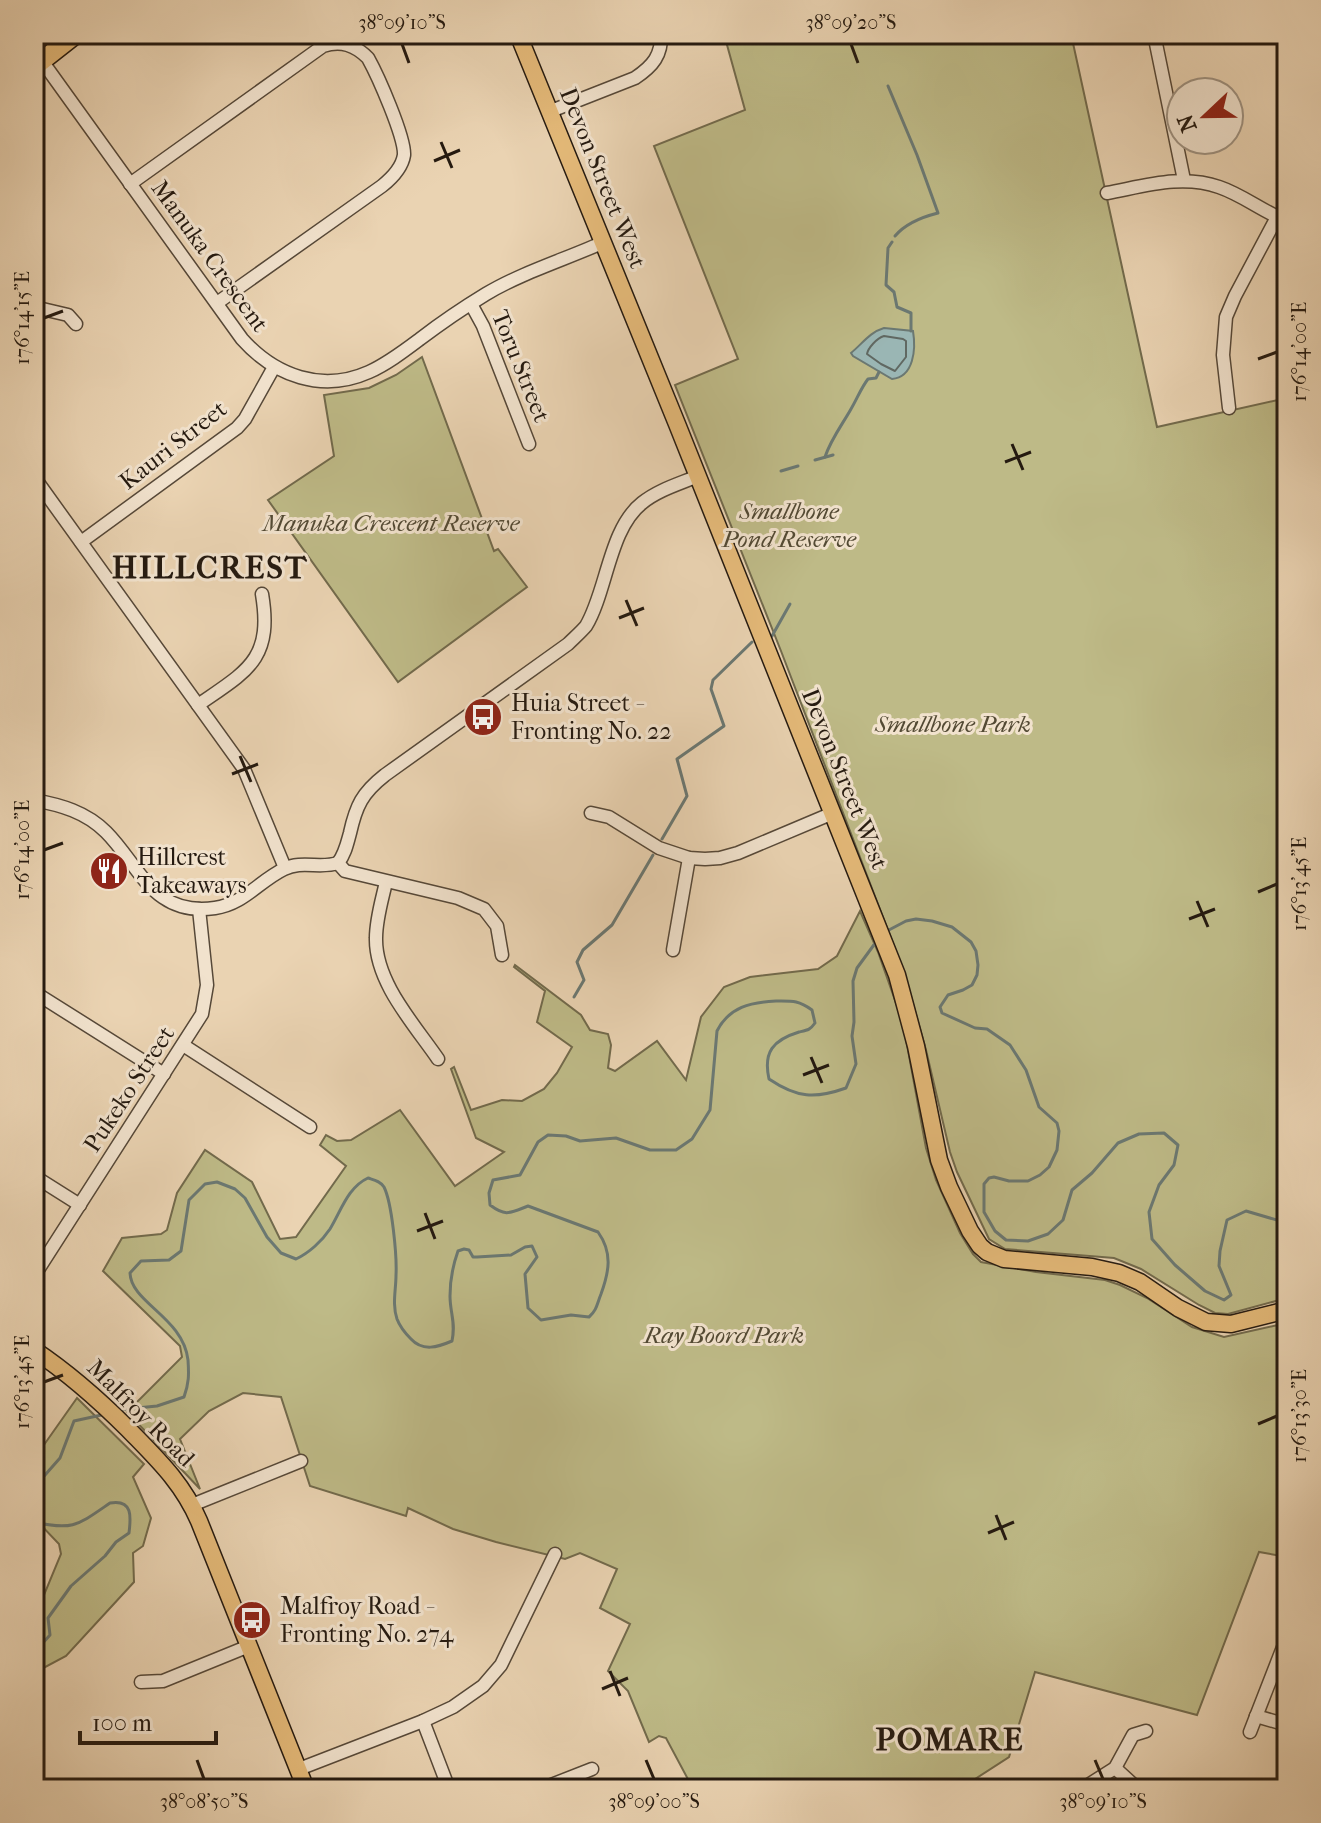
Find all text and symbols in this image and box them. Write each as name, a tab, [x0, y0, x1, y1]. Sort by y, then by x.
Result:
text: 38°09'10"S	[358, 11, 446, 34]
text: 38°09'20"S	[806, 11, 896, 34]
north arrow	[1165, 76, 1245, 156]
street label: Devon Street West	[554, 84, 652, 273]
text: N	[1172, 110, 1203, 136]
street label: Manuka Crescent	[146, 175, 275, 338]
text: 176°14'15"E	[11, 271, 34, 365]
text: 176°14'00"E	[1288, 302, 1311, 402]
street label: Toru Street	[486, 306, 556, 426]
street label: Kauri Street	[114, 394, 232, 495]
park label: Smallbone Pond Reserve	[721, 497, 857, 553]
park label: Manuka Crescent Reserve	[261, 509, 521, 537]
district label: HILLCREST	[112, 549, 308, 586]
street label: Devon Street West	[796, 685, 894, 874]
place label: Huia Street - Fronting No. 22	[511, 689, 672, 745]
bus stop icon: Huia Street - Fronting No. 22	[462, 696, 504, 738]
park label: Smallbone Park	[874, 710, 1031, 738]
text: 176°14'00"E	[11, 800, 34, 900]
text: 176°13'45"E	[1288, 837, 1311, 931]
place label: Hillcrest Takeaways	[137, 843, 247, 899]
restaurant icon: Hillcrest Takeaways	[88, 850, 130, 892]
street label: Pukeko Street	[78, 1020, 180, 1157]
park label: Ray Boord Park	[642, 1321, 804, 1349]
text: 176°13'45"E	[11, 1335, 34, 1429]
street label: Malfroy Road	[81, 1353, 201, 1473]
text: 176°13'30"E	[1288, 1369, 1311, 1463]
place label: Malfroy Road - Fronting No. 274	[280, 1592, 454, 1648]
bus stop icon: Malfroy Road - Fronting No. 274	[231, 1599, 273, 1641]
scale bar	[80, 1695, 216, 1745]
text: 100 m	[92, 1709, 152, 1737]
district label: POMARE	[876, 1721, 1024, 1758]
text: 38°08'50"S	[160, 1790, 248, 1813]
text: 38°09'00"S	[608, 1790, 700, 1813]
text: 38°09'10"S	[1059, 1790, 1147, 1813]

